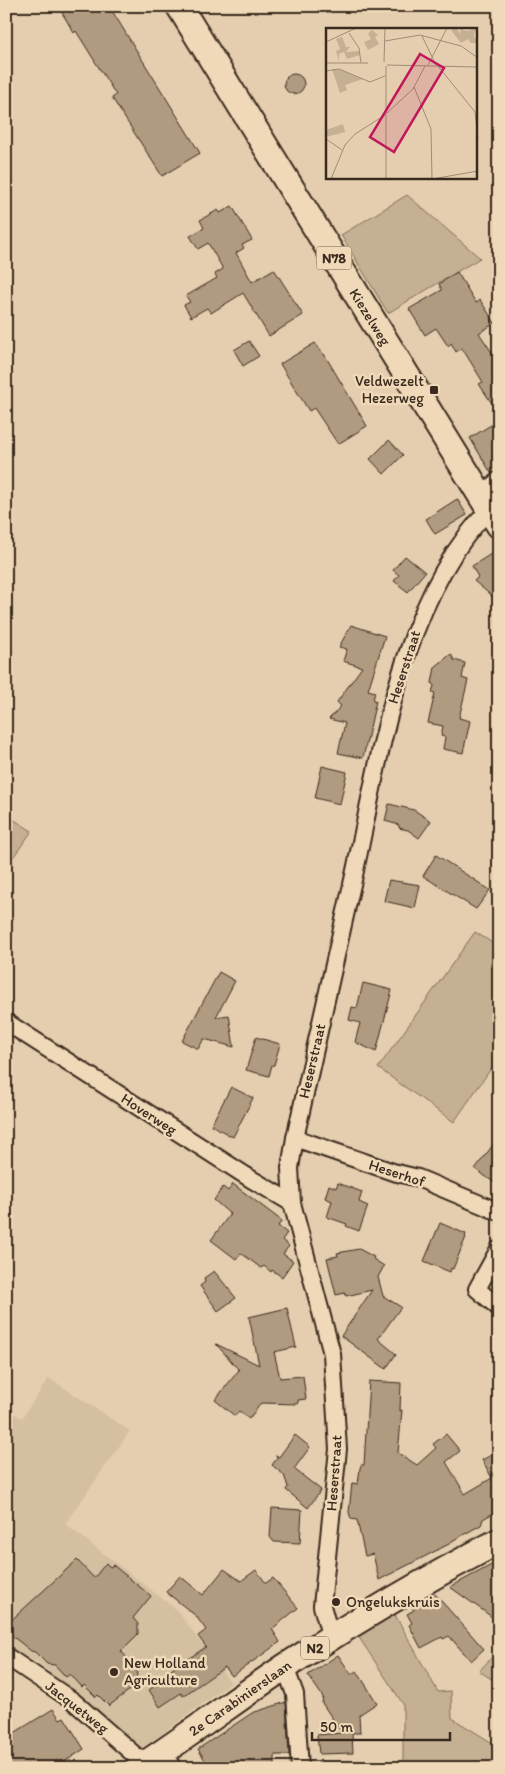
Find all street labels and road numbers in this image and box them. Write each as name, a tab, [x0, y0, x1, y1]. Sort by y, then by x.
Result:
road number: N78	[316, 247, 352, 270]
street label: Kiezelweg	[345, 285, 395, 349]
street label: Heserstraat	[384, 628, 424, 706]
street label: Heserstraat	[295, 1021, 329, 1100]
street label: Hoverweg	[118, 1089, 181, 1139]
street label: Heserhof	[367, 1155, 428, 1191]
street label: Heserstraat	[322, 1434, 346, 1512]
road number: N2	[301, 1636, 329, 1660]
street label: 2e Carabinierslaan	[185, 1656, 295, 1740]
street label: Jacquetweg	[42, 1677, 113, 1738]

